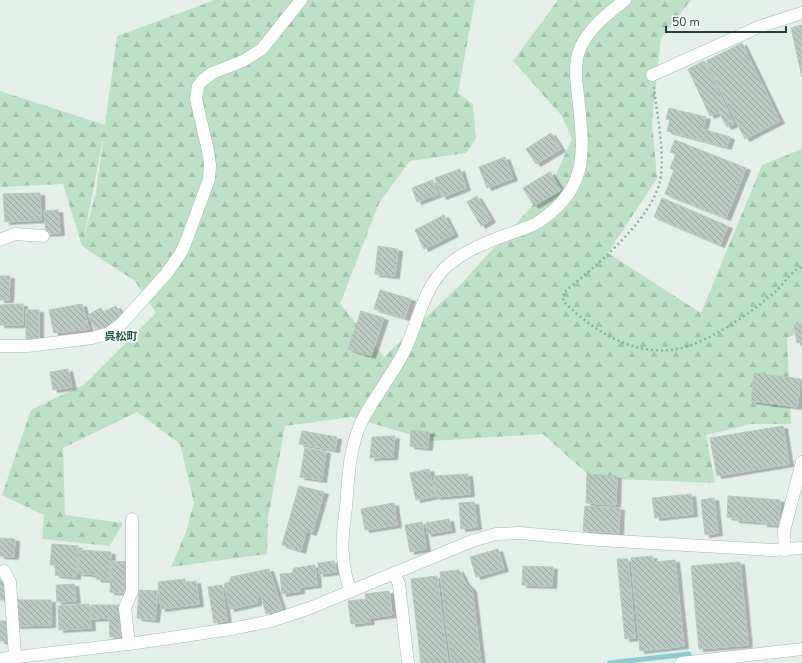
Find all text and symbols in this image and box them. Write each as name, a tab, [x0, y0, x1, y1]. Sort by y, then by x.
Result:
scale bar	[666, 8, 786, 34]
text: 50 m	[672, 14, 700, 30]
district label: 呉松町	[105, 329, 138, 344]

